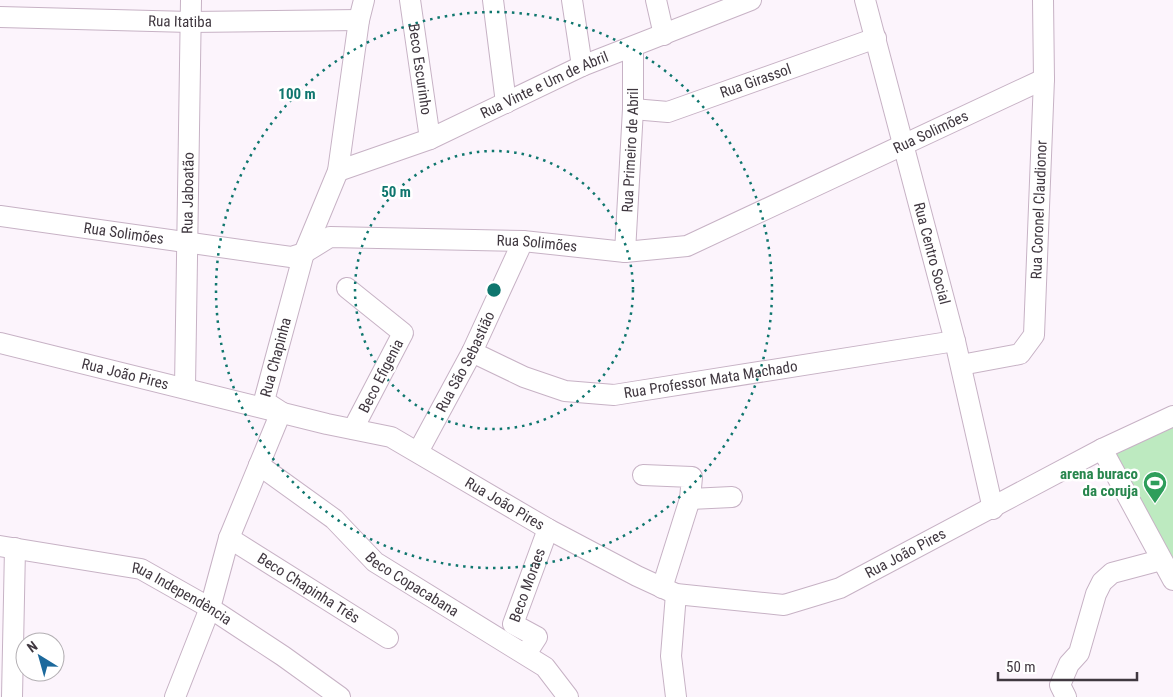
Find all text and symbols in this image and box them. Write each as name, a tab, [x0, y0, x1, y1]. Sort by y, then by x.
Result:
street label: Rua Itatiba	[148, 12, 212, 31]
street label: Beco Escurinho	[405, 23, 435, 116]
street label: Rua Vinte e Um de Abril	[478, 48, 611, 122]
street label: Rua Girassol	[717, 60, 794, 102]
text: 100 m	[278, 85, 316, 103]
street label: Rua Primeiro de Abril	[618, 88, 642, 213]
street label: Rua Solimões	[890, 107, 971, 157]
street label: Rua Coronel Claudionor	[1027, 139, 1051, 280]
street label: Rua Jaboatão	[178, 152, 198, 234]
text: 50 m	[381, 183, 411, 201]
street label: Rua Centro Social	[910, 200, 954, 306]
street label: Rua Solimões	[83, 219, 165, 248]
street label: Rua Solimões	[496, 231, 578, 256]
centre of rings	[485, 281, 503, 299]
street label: Rua São Sebastião	[432, 309, 498, 415]
street label: Rua Chapinha	[257, 316, 295, 399]
street label: Beco Efigenia	[355, 336, 407, 416]
street label: Rua João Pires	[80, 355, 171, 393]
street label: Rua Professor Mata Machado	[623, 357, 799, 402]
place label: arena buraco da coruja	[1060, 465, 1138, 500]
sports icon: arena buraco da coruja	[1142, 470, 1168, 504]
street label: Rua João Pires	[462, 473, 548, 534]
street label: Rua João Pires	[862, 524, 949, 582]
street label: Beco Moraes	[506, 546, 549, 625]
street label: Beco Copacabana	[361, 548, 462, 620]
street label: Beco Chapinha Três	[254, 549, 363, 627]
street label: Rua Independência	[131, 559, 235, 629]
north arrow	[15, 632, 65, 682]
text: N	[24, 638, 40, 656]
scale bar	[998, 650, 1137, 682]
text: 50 m	[1006, 658, 1036, 676]

